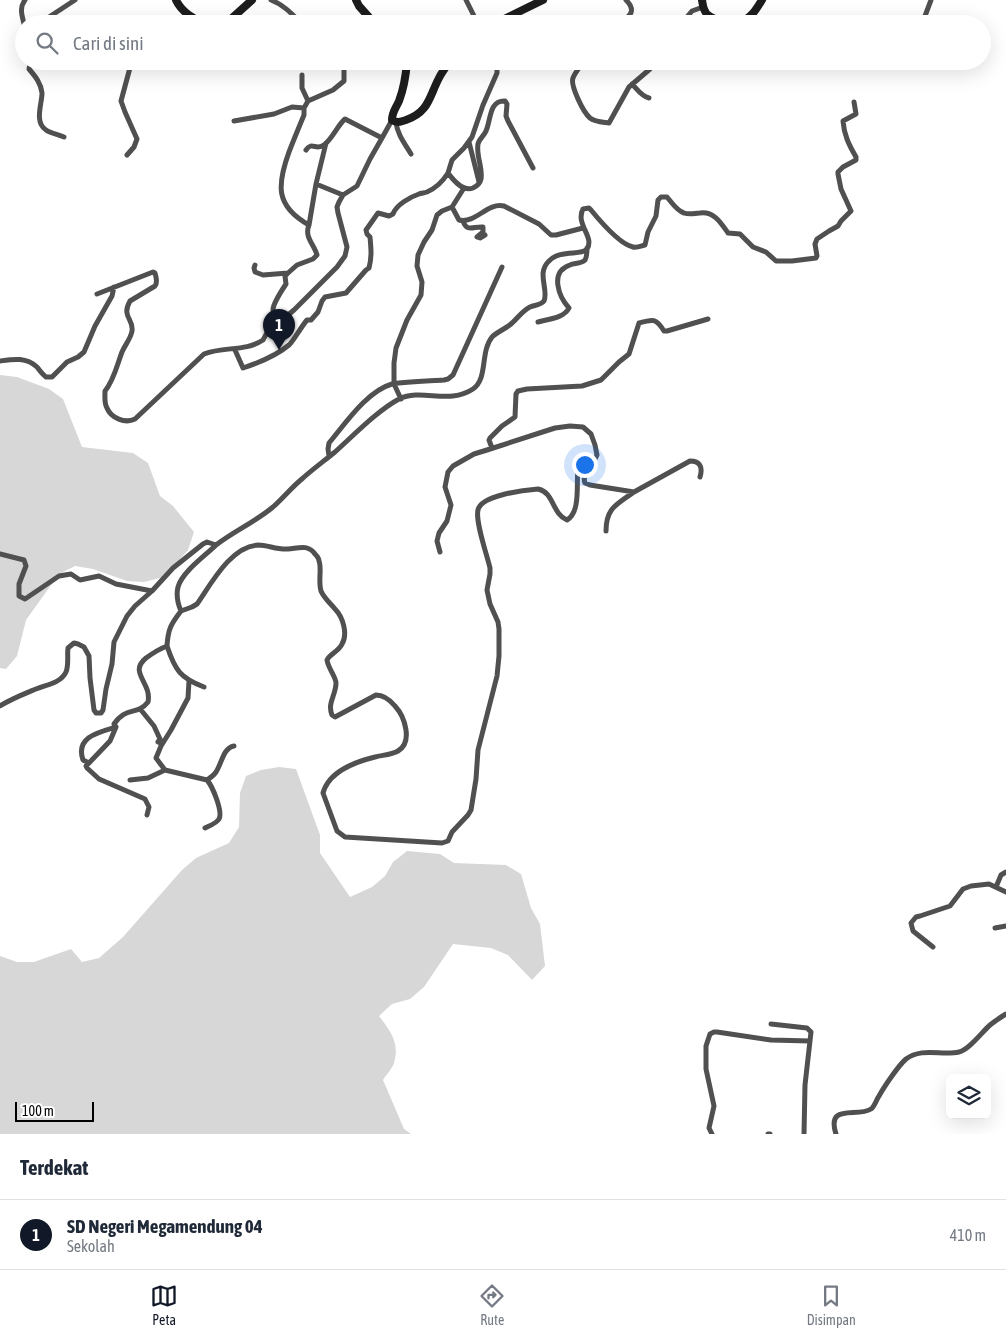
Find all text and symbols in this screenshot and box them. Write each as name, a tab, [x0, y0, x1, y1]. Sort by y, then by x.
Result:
search box	[15, 15, 991, 70]
icon: search	[33, 29, 61, 57]
text: Cari di sini	[73, 32, 144, 54]
pin: 1	[263, 309, 295, 350]
your location	[572, 452, 598, 478]
map controls	[946, 1074, 991, 1119]
button: layers	[946, 1074, 991, 1119]
scale bar	[15, 1099, 94, 1122]
text: 100 m	[22, 1103, 54, 1119]
text: Terdekat	[20, 1155, 88, 1179]
text: SD Negeri Megamendung 04	[67, 1215, 263, 1237]
text: 1	[32, 1226, 40, 1244]
text: 410 m	[950, 1226, 986, 1244]
text: Sekolah	[67, 1237, 115, 1255]
tab: Peta	[150, 1282, 178, 1328]
tab: Rute	[478, 1282, 506, 1328]
tab: Disimpan	[807, 1282, 856, 1328]

